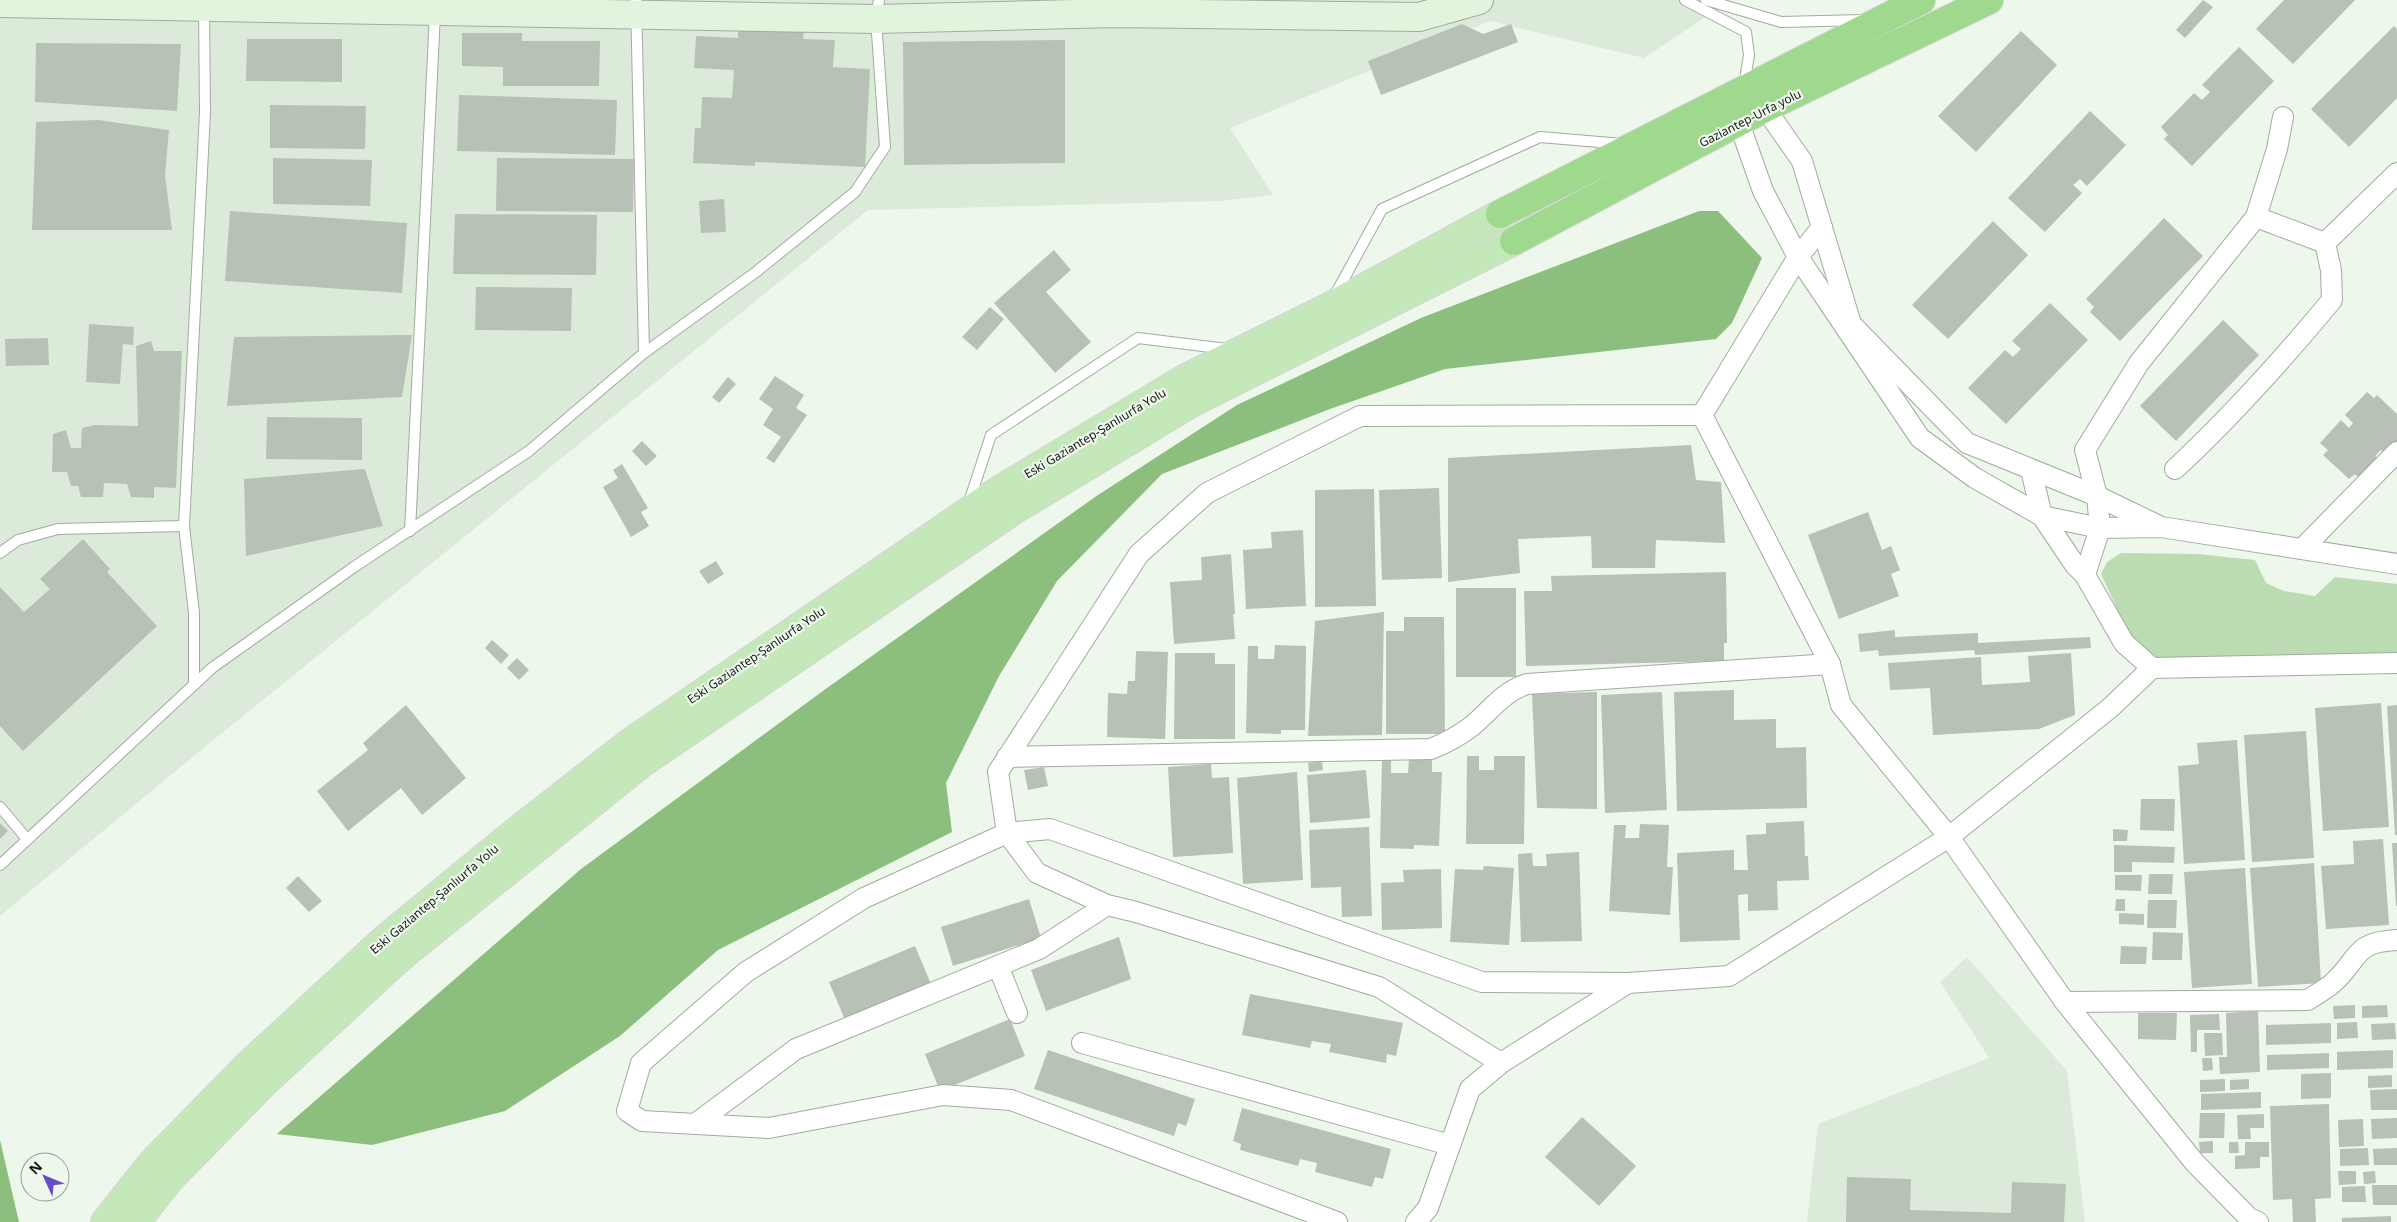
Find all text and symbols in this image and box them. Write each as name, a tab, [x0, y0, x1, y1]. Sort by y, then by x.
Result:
street label: Gaziantep-Urfa yolu	[1696, 85, 1804, 151]
street label: Eski Gaziantep-Şanlıurfa Yolu	[1021, 384, 1169, 482]
street label: Eski Gaziantep-Şanlıurfa Yolu	[684, 602, 828, 708]
street label: Eski Gaziantep-Şanlıurfa Yolu	[366, 840, 502, 958]
north arrow	[20, 1152, 70, 1202]
text: N	[24, 1157, 46, 1178]

